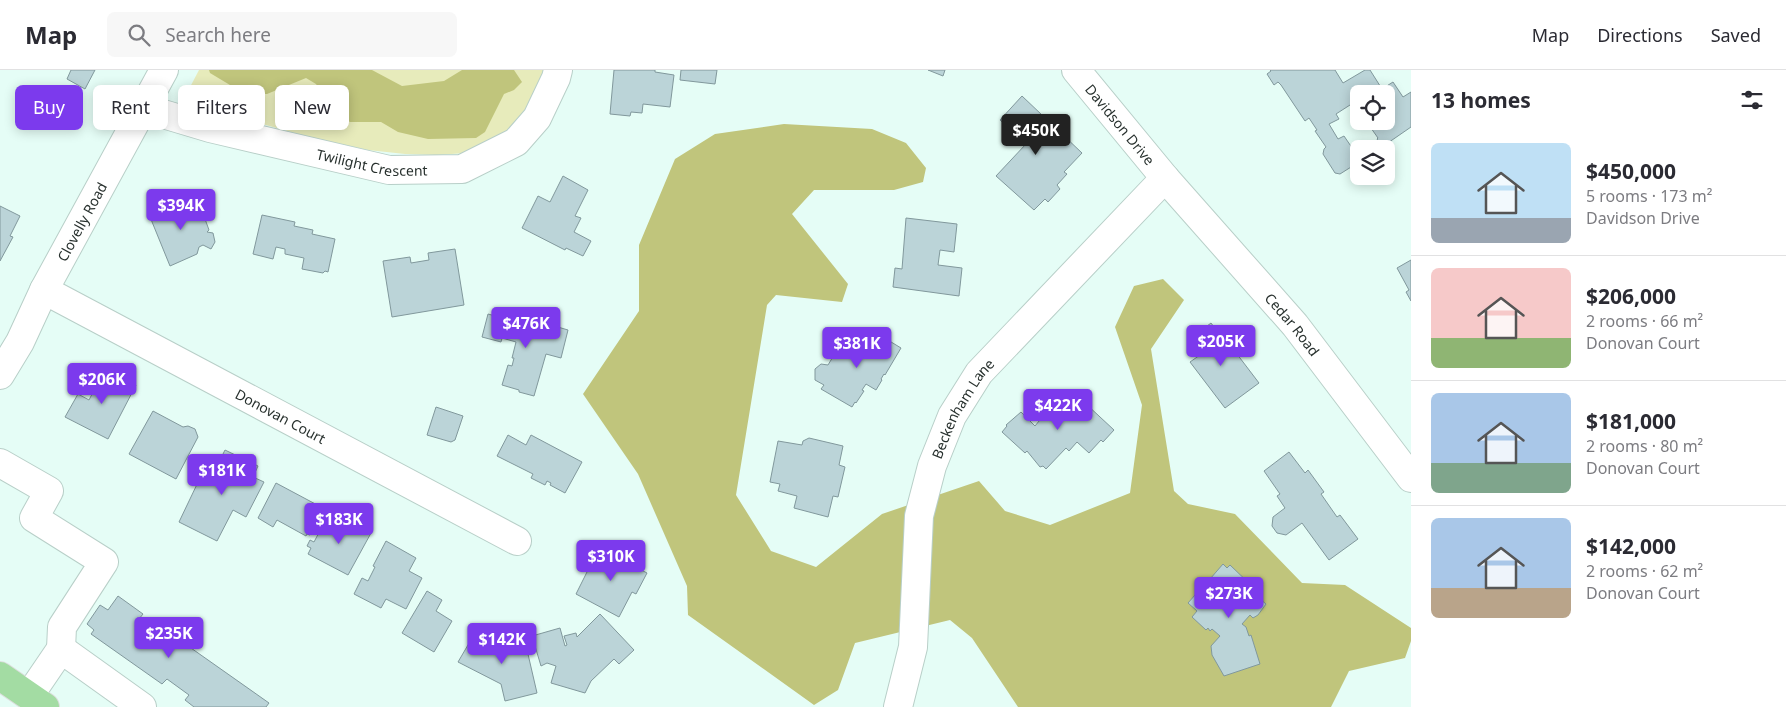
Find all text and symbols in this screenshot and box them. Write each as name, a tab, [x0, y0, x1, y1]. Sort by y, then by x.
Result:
search box	[107, 12, 457, 57]
text: Map	[25, 18, 77, 51]
icon: search	[125, 21, 153, 49]
text: Search here	[165, 22, 271, 48]
text: Map	[1532, 23, 1569, 47]
text: Directions	[1597, 23, 1683, 47]
text: Saved	[1711, 23, 1761, 47]
street label: Davidson Drive	[1081, 80, 1160, 169]
chip: Buy	[15, 85, 83, 130]
chip: Rent	[93, 85, 168, 130]
chip: Filters	[178, 85, 265, 130]
chip: New	[275, 85, 349, 130]
map controls	[1350, 85, 1395, 185]
button: locate	[1350, 85, 1395, 130]
text: 13 homes	[1431, 86, 1531, 114]
icon: filters	[1738, 86, 1766, 114]
pin: $450K	[1001, 114, 1071, 156]
text: $450K	[1012, 119, 1060, 141]
button: layers	[1350, 140, 1395, 185]
street label: Twilight Crescent	[315, 144, 428, 180]
text: $450,000	[1586, 157, 1676, 185]
icon: home	[1471, 163, 1531, 223]
street label: Clovelly Road	[52, 178, 111, 264]
text: 5 rooms · 173 m²	[1586, 185, 1712, 207]
pin: $394K	[146, 189, 216, 231]
text: $394K	[157, 194, 205, 216]
text: Davidson Drive	[1586, 207, 1700, 229]
text: $206,000	[1586, 282, 1676, 310]
street label: Cedar Road	[1261, 288, 1324, 359]
icon: home	[1471, 288, 1531, 348]
pin: $476K	[491, 306, 561, 349]
text: 2 rooms · 66 m²	[1586, 310, 1703, 332]
text: $476K	[502, 312, 550, 334]
pin: $205K	[1186, 324, 1256, 367]
pin: $381K	[822, 326, 892, 369]
text: $205K	[1197, 330, 1245, 352]
text: $381K	[833, 332, 881, 354]
text: Donovan Court	[1586, 332, 1700, 354]
street label: Beckenham Lane	[927, 354, 998, 461]
pin: $206K	[67, 362, 137, 405]
text: $206K	[78, 368, 126, 390]
street label: Donovan Court	[232, 384, 329, 447]
pin: $422K	[1023, 388, 1093, 431]
text: $422K	[1034, 394, 1082, 416]
text: $181,000	[1586, 407, 1676, 435]
icon: home	[1471, 413, 1531, 473]
text: 2 rooms · 80 m²	[1586, 435, 1703, 457]
pin: $181K	[187, 454, 257, 496]
text: Donovan Court	[1586, 457, 1700, 479]
text: $181K	[198, 459, 246, 481]
pin: $183K	[304, 502, 374, 545]
text: $183K	[315, 508, 363, 530]
text: $142,000	[1586, 532, 1676, 560]
icon: home	[1471, 538, 1531, 598]
pin: $310K	[576, 540, 646, 582]
text: $310K	[587, 545, 635, 567]
text: 2 rooms · 62 m²	[1586, 560, 1703, 582]
pin: $273K	[1194, 576, 1264, 619]
text: $273K	[1205, 582, 1253, 604]
text: Donovan Court	[1586, 582, 1700, 604]
pin: $235K	[134, 616, 204, 659]
text: $235K	[145, 622, 193, 644]
pin: $142K	[467, 622, 537, 665]
text: $142K	[478, 628, 526, 650]

